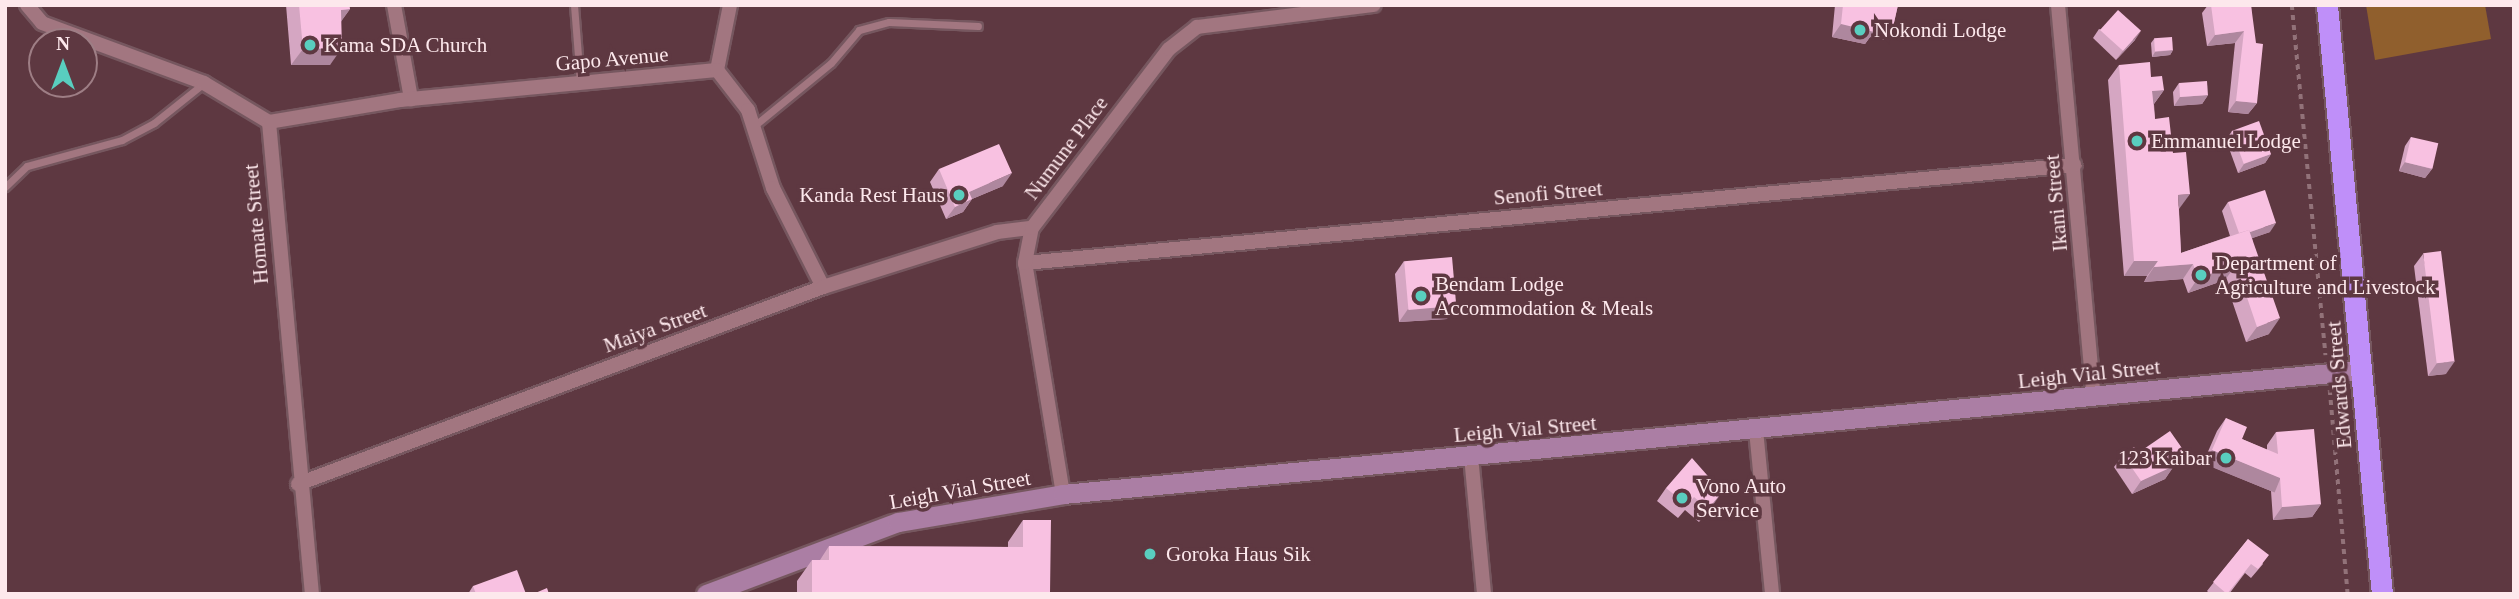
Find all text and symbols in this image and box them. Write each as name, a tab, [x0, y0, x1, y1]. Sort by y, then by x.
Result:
place label: Nokondi Lodge	[1874, 17, 2006, 43]
marker: Nokondi Lodge	[1852, 22, 1868, 38]
north arrow	[28, 28, 98, 98]
place label: Kama SDA Church	[324, 32, 488, 58]
text: N	[56, 33, 70, 54]
marker: Kama SDA Church	[302, 37, 318, 53]
street label: Gapo Avenue	[554, 41, 670, 77]
street label: Numune Place	[1019, 91, 1113, 205]
place label: Emmanuel Lodge	[2151, 128, 2301, 154]
marker: Emmanuel Lodge	[2129, 133, 2145, 149]
street label: Ikani Street	[2039, 153, 2073, 253]
street label: Homate Street	[238, 163, 274, 285]
street label: Senofi Street	[1493, 176, 1603, 210]
place label: Kanda Rest Haus	[799, 182, 945, 208]
marker: Kanda Rest Haus	[951, 187, 967, 203]
place label: Department of Agriculture and Livestock	[2215, 250, 2435, 300]
marker: Department of Agriculture and Livestock	[2193, 267, 2209, 283]
place label: Bendam Lodge Accommodation & Meals	[1435, 271, 1653, 321]
marker: Bendam Lodge Accommodation & Meals	[1413, 288, 1429, 304]
street label: Maiya Street	[600, 298, 710, 358]
street label: Edwards Street	[2321, 320, 2357, 450]
street label: Leigh Vial Street	[2016, 354, 2162, 394]
street label: Leigh Vial Street	[1452, 410, 1598, 448]
place label: 123 Kaibar	[2118, 445, 2212, 471]
marker: 123 Kaibar	[2218, 450, 2234, 466]
street label: Leigh Vial Street	[887, 465, 1033, 515]
place label: Vono Auto Service	[1696, 473, 1787, 523]
marker: Vono Auto Service	[1674, 490, 1690, 506]
place label: Goroka Haus Sik	[1166, 541, 1311, 567]
marker: Goroka Haus Sik	[1140, 544, 1160, 564]

